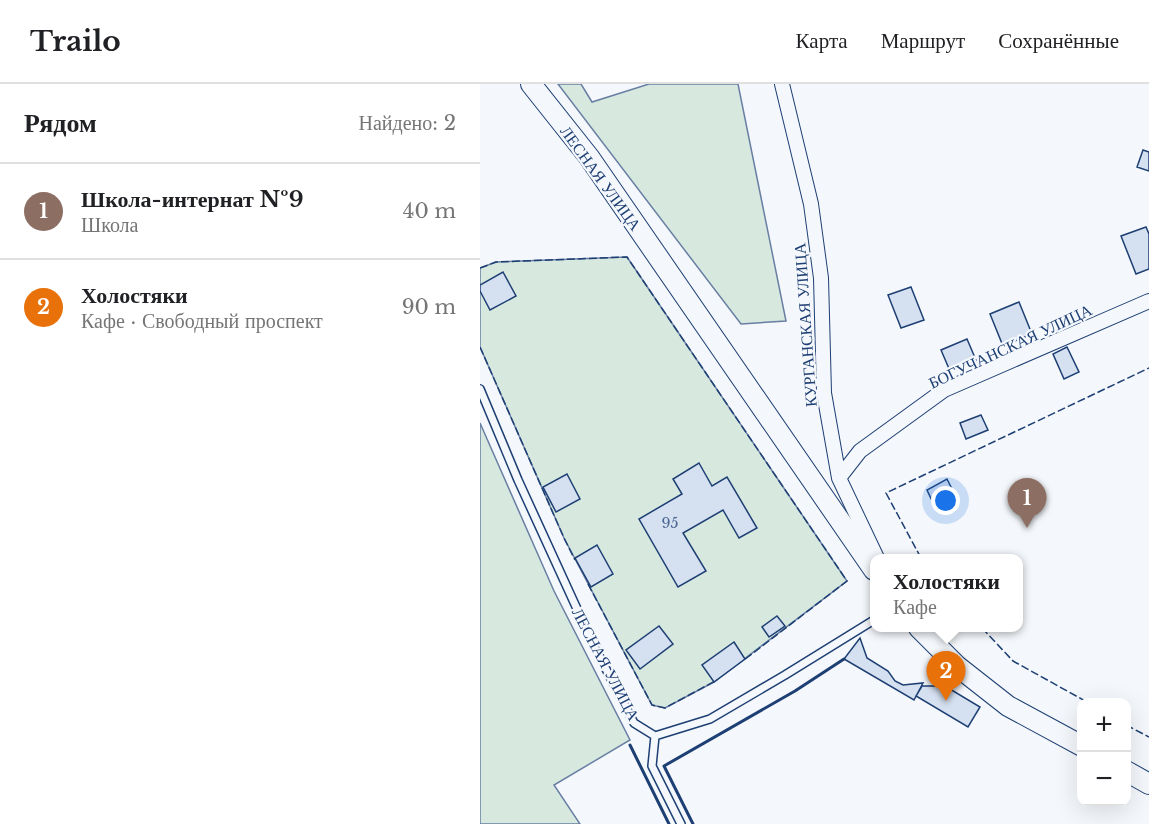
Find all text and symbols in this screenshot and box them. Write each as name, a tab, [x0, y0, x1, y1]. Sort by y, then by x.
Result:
text: Trailo	[30, 24, 121, 59]
text: Карта	[796, 28, 848, 54]
text: Маршрут	[881, 28, 965, 54]
text: Сохранённые	[998, 28, 1119, 54]
text: Рядом	[24, 107, 97, 139]
text: Найдено: 2	[358, 111, 456, 135]
street label: ЛЕСНАЯ УЛИЦА	[556, 122, 646, 235]
text: Школа-интернат №9	[81, 186, 304, 213]
text: 1	[39, 199, 48, 223]
text: 40 m	[403, 199, 456, 223]
text: Школа	[81, 213, 138, 237]
street label: КУРГАНСКАЯ УЛИЦА	[789, 242, 821, 408]
text: Холостяки	[81, 282, 188, 309]
text: 2	[37, 295, 50, 319]
text: 90 m	[402, 295, 456, 319]
street label: БОГУЧАНСКАЯ УЛИЦА	[925, 299, 1095, 393]
text: Кафе · Свободный проспект	[81, 309, 323, 333]
pin: 1	[1008, 478, 1046, 528]
your location	[931, 486, 960, 515]
house number: 95	[662, 514, 679, 532]
popup	[870, 554, 1023, 632]
text: Холостяки	[893, 568, 1000, 595]
text: Кафе	[893, 595, 937, 619]
street label: ЛЕСНАЯ УЛИЦА	[568, 604, 644, 724]
pin: 2	[926, 652, 966, 701]
map controls	[1077, 698, 1131, 806]
button: +	[1077, 698, 1131, 752]
button: −	[1077, 752, 1131, 806]

